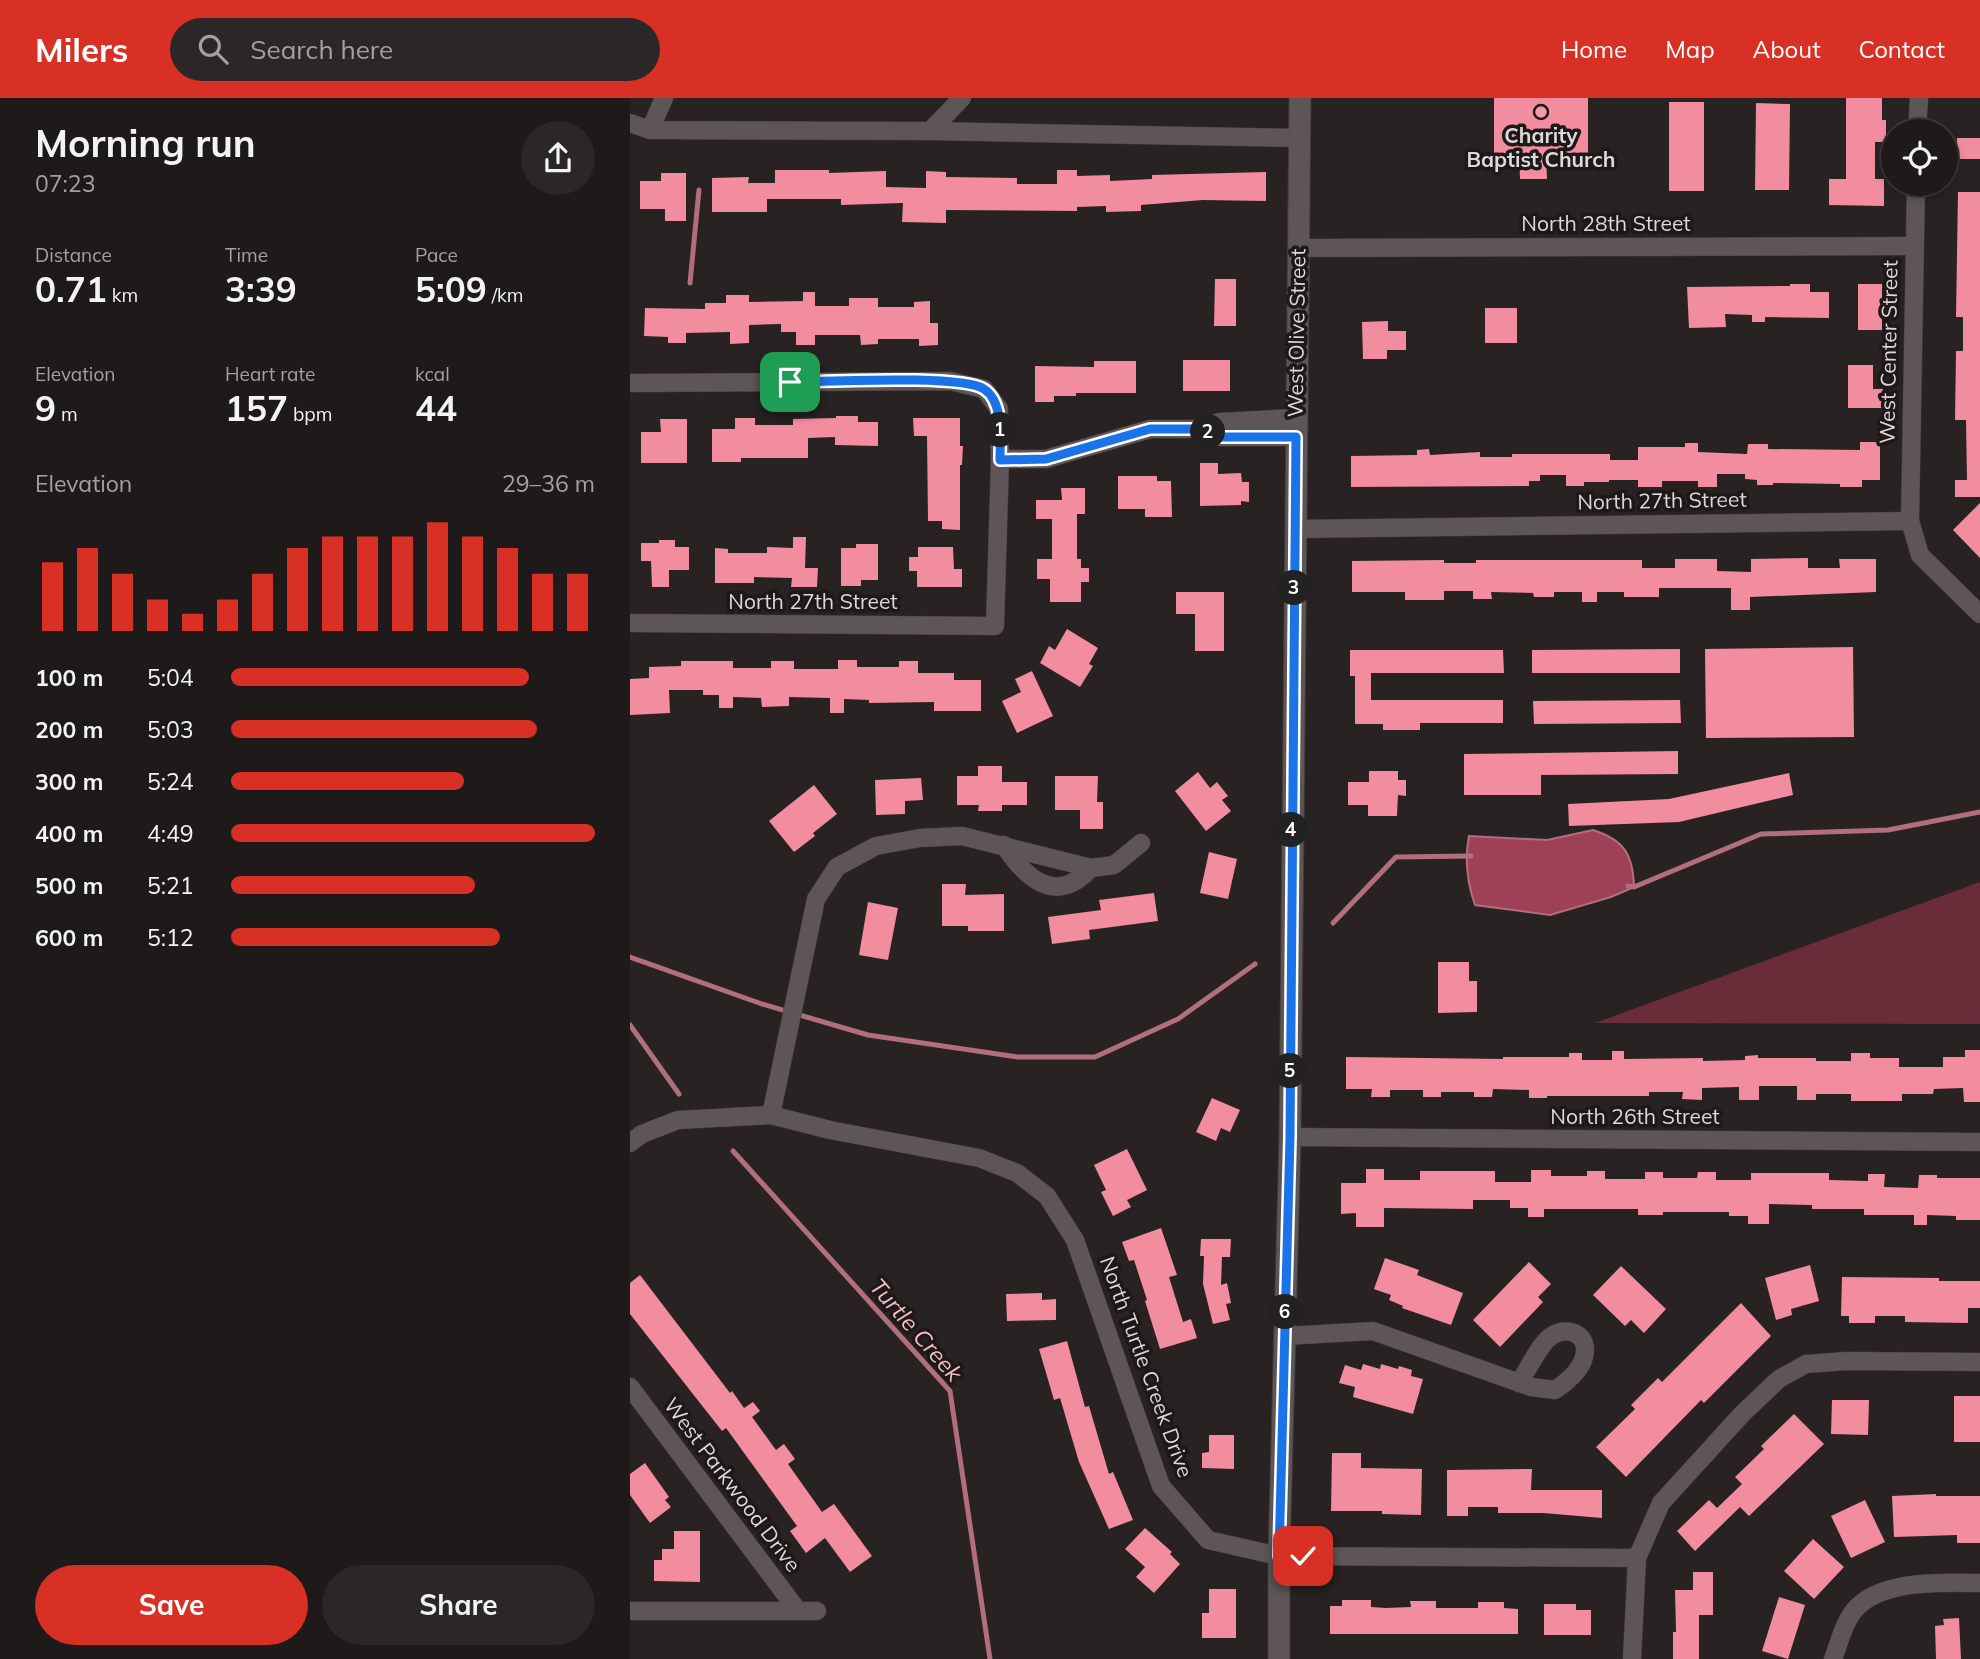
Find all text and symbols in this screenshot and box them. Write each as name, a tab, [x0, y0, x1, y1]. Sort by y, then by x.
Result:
search box	[170, 18, 660, 81]
text: Milers	[35, 29, 128, 70]
icon: search	[194, 30, 232, 68]
text: Search here	[250, 33, 393, 66]
text: Home	[1561, 34, 1627, 64]
text: Map	[1665, 34, 1715, 64]
text: About	[1753, 34, 1821, 64]
text: Contact	[1859, 34, 1945, 64]
marker: Charity Baptist Church	[1533, 104, 1549, 120]
text: Morning run	[35, 119, 256, 167]
map controls	[1881, 119, 1958, 196]
button: locate	[1881, 119, 1958, 196]
button: share	[521, 121, 595, 195]
place label: Charity Baptist Church	[1467, 122, 1615, 172]
text: 07:23	[35, 169, 95, 198]
street label: North 28th Street	[1521, 210, 1691, 236]
text: Distance	[35, 243, 112, 267]
text: Time	[225, 243, 268, 267]
text: Pace	[415, 243, 458, 267]
street label: West Olive Street	[1282, 248, 1310, 418]
street label: West Center Street	[1873, 260, 1903, 444]
text: 0.71	[35, 267, 107, 311]
text: 3:39	[225, 267, 297, 311]
text: 5:09	[415, 267, 487, 311]
text: km	[107, 283, 138, 307]
text: /km	[487, 283, 524, 307]
pin	[760, 352, 820, 412]
text: Elevation	[35, 362, 115, 386]
text: Heart rate	[225, 362, 315, 386]
text: kcal	[415, 362, 450, 386]
icon: arrive	[771, 363, 809, 401]
text: 9	[35, 386, 56, 430]
text: 157	[225, 386, 288, 430]
text: 44	[415, 386, 457, 430]
text: m	[56, 402, 78, 426]
text: bpm	[288, 402, 332, 426]
pin: 1	[982, 412, 1018, 448]
pin: 2	[1190, 414, 1226, 450]
text: 1	[994, 417, 1005, 441]
text: 2	[1202, 419, 1213, 443]
text: Elevation	[35, 469, 132, 498]
text: 29–36 m	[502, 469, 595, 498]
street label: North 27th Street	[1577, 486, 1747, 514]
pin: 3	[1276, 570, 1312, 606]
text: 3	[1288, 575, 1299, 599]
street label: North 27th Street	[728, 588, 898, 614]
text: 100 m	[35, 663, 103, 692]
text: 5:04	[147, 663, 194, 692]
text: 200 m	[35, 715, 103, 744]
text: 5:03	[147, 715, 194, 744]
text: 300 m	[35, 767, 103, 796]
text: 5:24	[147, 767, 194, 796]
pin: 4	[1274, 812, 1308, 848]
text: 4	[1285, 817, 1296, 841]
text: 400 m	[35, 819, 103, 848]
text: 4:49	[147, 819, 194, 848]
text: 500 m	[35, 871, 103, 900]
text: 5:21	[147, 871, 194, 900]
text: 600 m	[35, 923, 103, 952]
text: 5:12	[147, 923, 194, 952]
pin: 5	[1272, 1054, 1308, 1088]
text: 5	[1284, 1058, 1295, 1082]
street label: North 26th Street	[1550, 1103, 1720, 1129]
street label: North Turtle Creek Drive	[1095, 1253, 1199, 1481]
water label: Turtle Creek	[864, 1272, 970, 1388]
pin: 6	[1268, 1294, 1302, 1330]
text: 6	[1279, 1299, 1290, 1323]
street label: West Parkwood Drive	[659, 1392, 807, 1577]
pin	[1273, 1526, 1333, 1586]
icon: check	[1284, 1537, 1322, 1575]
button: Save	[35, 1565, 308, 1645]
button: Share	[322, 1565, 595, 1645]

